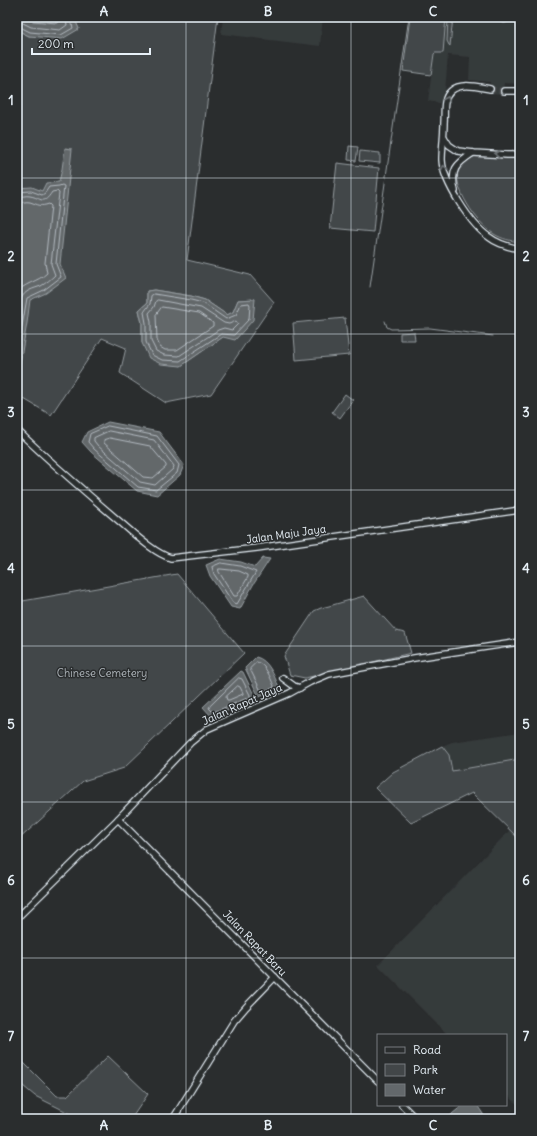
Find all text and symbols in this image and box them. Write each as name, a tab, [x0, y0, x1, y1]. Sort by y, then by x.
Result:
text: A	[100, 3, 109, 20]
text: B	[264, 3, 273, 20]
text: C	[429, 3, 438, 20]
scale bar	[32, 30, 150, 56]
text: 200 m	[38, 36, 74, 51]
text: 1	[8, 92, 14, 109]
text: 1	[523, 92, 529, 109]
one-way arrow	[443, 95, 451, 102]
one-way arrow	[494, 150, 500, 159]
one-way arrow	[440, 165, 449, 172]
text: 2	[7, 248, 15, 265]
text: 2	[522, 248, 530, 265]
text: 3	[7, 404, 15, 421]
text: 3	[522, 404, 530, 421]
street label: Jalan Maju Jaya	[245, 521, 327, 547]
text: 4	[7, 560, 15, 577]
text: 4	[522, 560, 530, 577]
park label: Chinese Cemetery	[57, 666, 147, 680]
street label: Jalan Rapat Jaya	[200, 680, 284, 728]
text: 5	[7, 716, 15, 733]
text: 5	[522, 716, 530, 733]
text: 6	[7, 872, 15, 889]
text: 6	[522, 872, 530, 889]
street label: Jalan Rapat Baru	[220, 907, 290, 979]
text: 7	[8, 1028, 15, 1045]
text: 7	[523, 1028, 530, 1045]
legend	[377, 1034, 507, 1106]
text: Road	[413, 1042, 441, 1057]
text: Park	[413, 1062, 438, 1077]
text: Water	[413, 1082, 446, 1097]
text: A	[100, 1117, 109, 1134]
text: B	[264, 1117, 273, 1134]
text: C	[429, 1117, 438, 1134]

